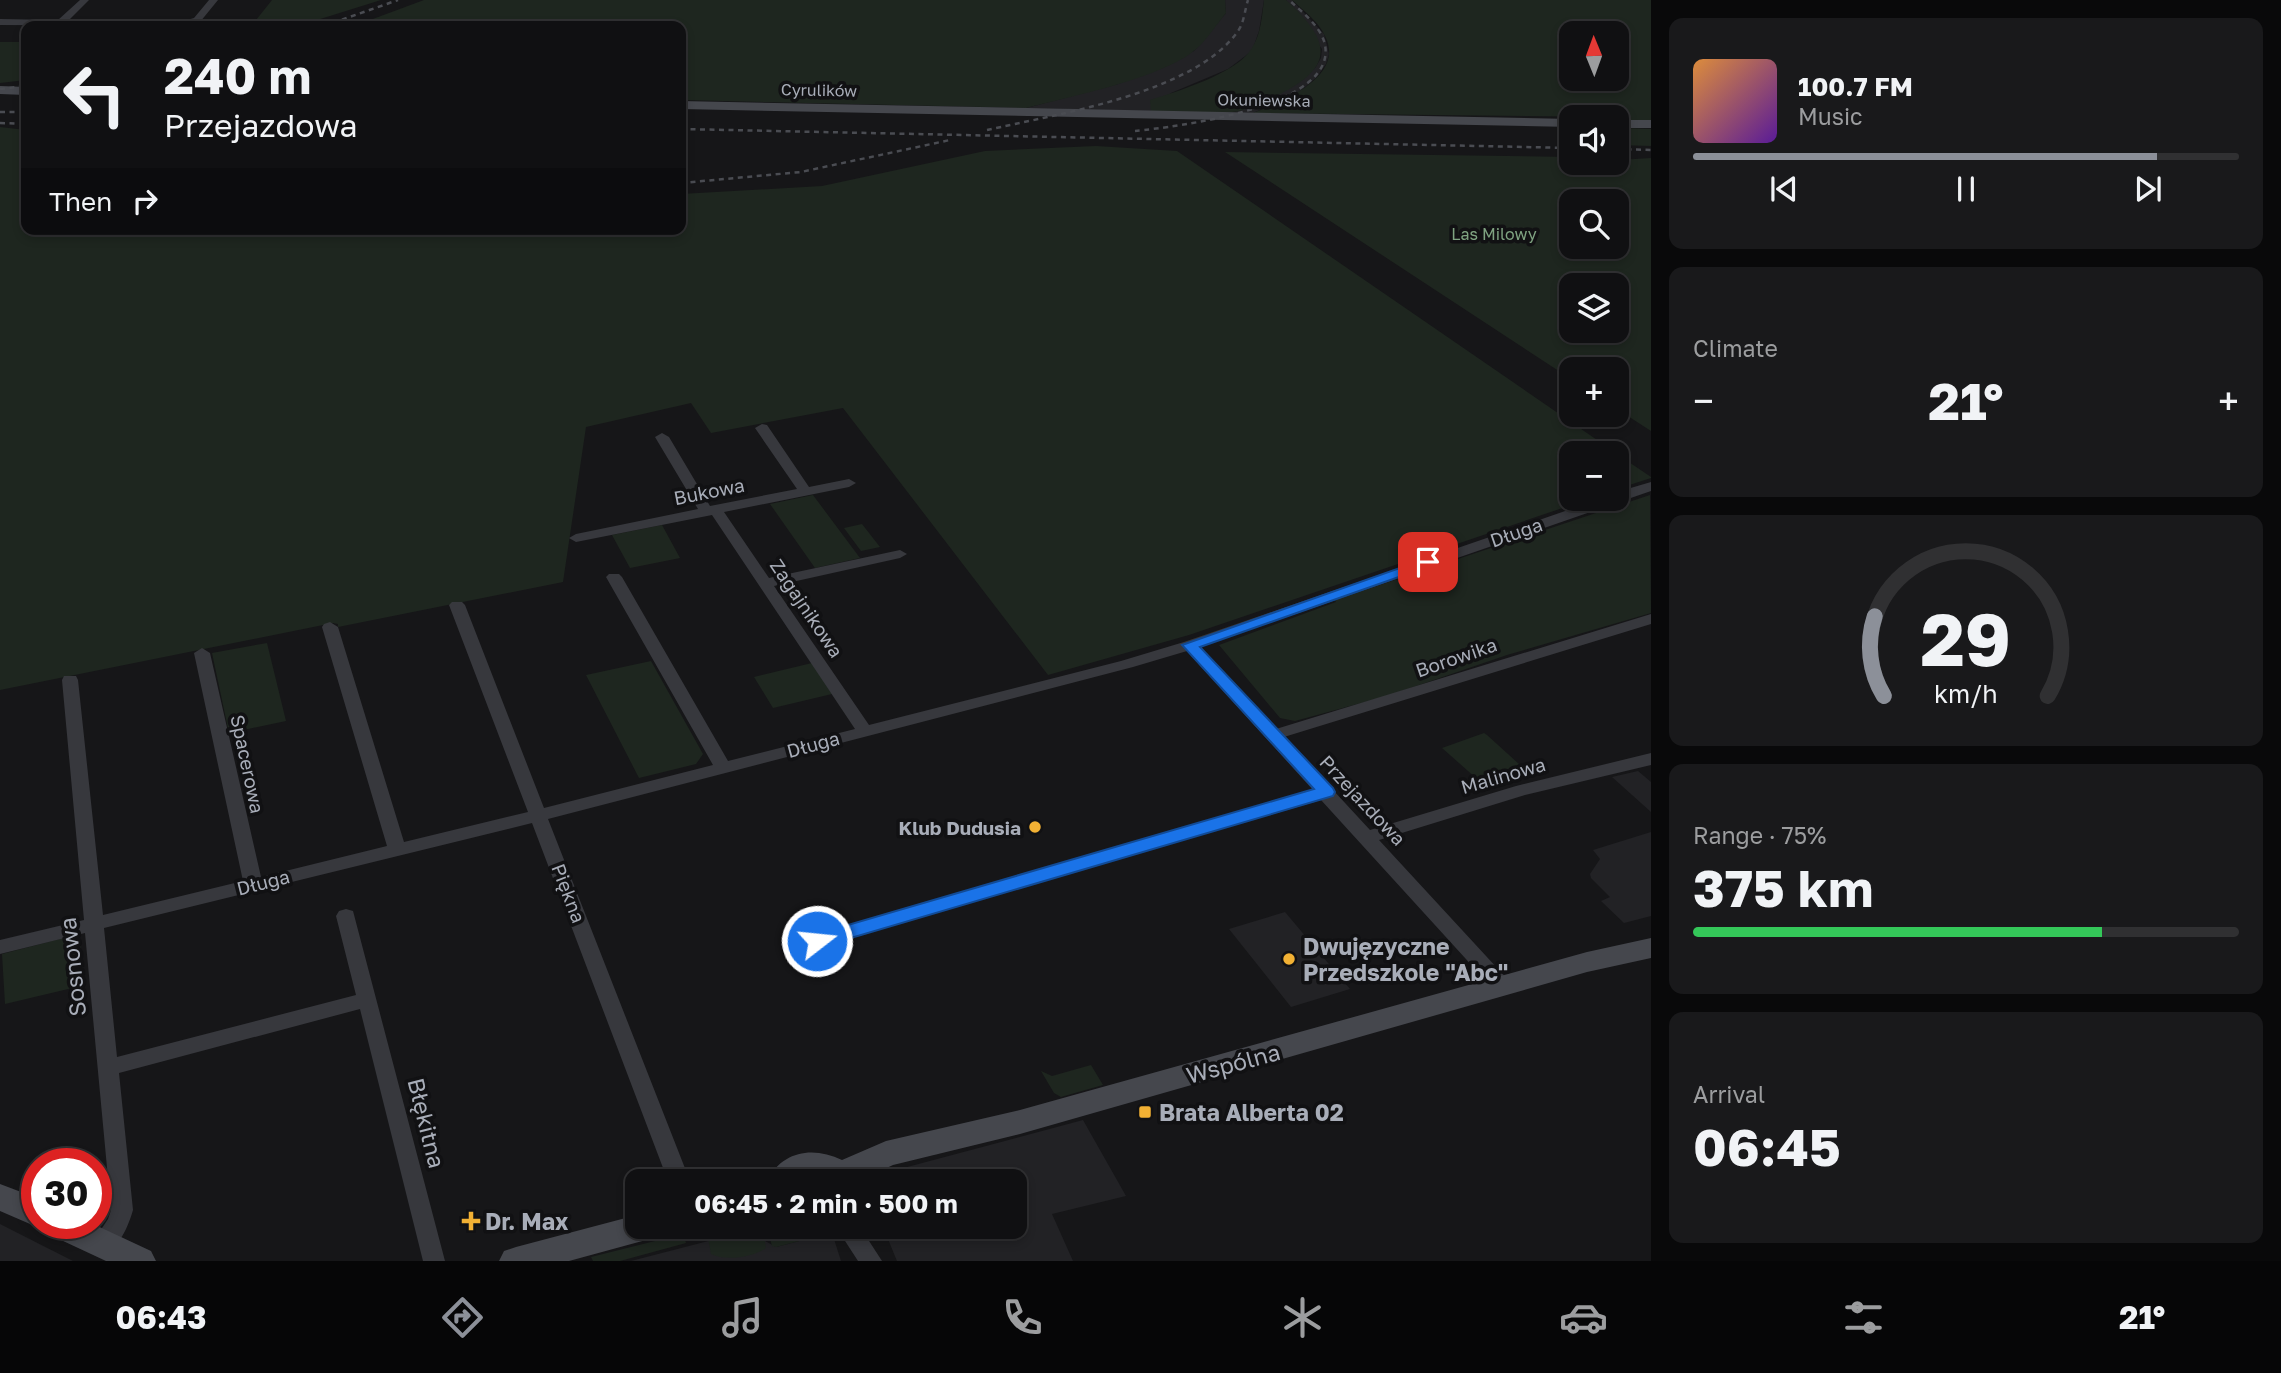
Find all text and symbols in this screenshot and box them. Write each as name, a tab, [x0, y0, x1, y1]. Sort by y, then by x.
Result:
north arrow	[1559, 21, 1629, 91]
map controls	[1559, 21, 1629, 511]
text: 240 m	[164, 46, 312, 105]
icon: left	[49, 49, 140, 140]
text: 100.7 FM	[1798, 71, 1913, 102]
street label: Cyrulików	[781, 79, 857, 101]
street label: Okuniewska	[1217, 89, 1311, 111]
text: Music	[1798, 102, 1863, 130]
button: sound	[1559, 105, 1629, 175]
text: Przejazdowa	[164, 106, 358, 144]
icon: previous	[1765, 170, 1803, 208]
icon: pause	[1947, 170, 1985, 208]
icon: next	[2129, 170, 2167, 208]
icon: right	[126, 182, 164, 220]
text: Then	[49, 186, 112, 217]
button: search	[1559, 189, 1629, 259]
park label: Las Milowy	[1451, 224, 1537, 244]
button: layers	[1559, 273, 1629, 343]
text: Climate	[1693, 334, 1778, 362]
button: +	[1559, 357, 1629, 427]
text: 21°	[1928, 369, 2004, 431]
text: −	[1693, 378, 1714, 423]
text: +	[2218, 378, 2239, 423]
button: −	[1559, 441, 1629, 511]
street label: Bukowa	[672, 473, 746, 509]
street label: Długa	[1487, 512, 1545, 552]
pin	[1398, 532, 1458, 592]
icon: arrive	[1409, 543, 1447, 581]
street label: Zagajnikowa	[766, 554, 848, 662]
text: 29	[1921, 596, 2011, 683]
street label: Borowika	[1412, 632, 1500, 682]
text: km/h	[1934, 678, 1998, 709]
street label: Spacerowa	[226, 713, 270, 815]
street label: Długa	[784, 726, 842, 762]
street label: Przejazdowa	[1315, 750, 1411, 850]
street label: Malinowa	[1458, 752, 1548, 798]
place label: Klub Dudusia	[898, 816, 1021, 839]
marker: Klub Dudusia	[1027, 819, 1043, 835]
text: Range · 75%	[1693, 821, 1826, 849]
text: 375 km	[1693, 856, 1873, 918]
street label: Piękna	[547, 860, 591, 926]
street label: Długa	[234, 864, 292, 900]
position arrow	[780, 904, 854, 978]
street label: Sosnowa	[53, 916, 91, 1018]
place label: Dwujęzyczne Przedszkole "Abc"	[1303, 932, 1508, 986]
marker: Dwujęzyczne Przedszkole "Abc"	[1281, 951, 1297, 967]
street label: Wspólna	[1183, 1037, 1283, 1089]
street label: Błękitna	[402, 1075, 452, 1171]
text: Arrival	[1693, 1080, 1765, 1108]
place label: Brata Alberta 02	[1159, 1098, 1344, 1126]
marker: Brata Alberta 02	[1137, 1104, 1153, 1120]
text: 06:45	[1693, 1115, 1841, 1177]
speed limit sign: 30	[21, 1148, 112, 1239]
text: 06:45 · 2 min · 500 m	[694, 1188, 958, 1219]
place label: Dr. Max	[485, 1207, 569, 1235]
marker: Dr. Max	[463, 1213, 479, 1229]
icon: directions	[438, 1293, 487, 1342]
icon: music	[718, 1293, 767, 1342]
icon: phone	[998, 1293, 1047, 1342]
icon: climate	[1278, 1293, 1327, 1342]
icon: car	[1559, 1293, 1608, 1342]
icon: filters	[1839, 1293, 1888, 1342]
text: 06:43	[116, 1298, 207, 1336]
text: 21°	[2119, 1298, 2165, 1336]

